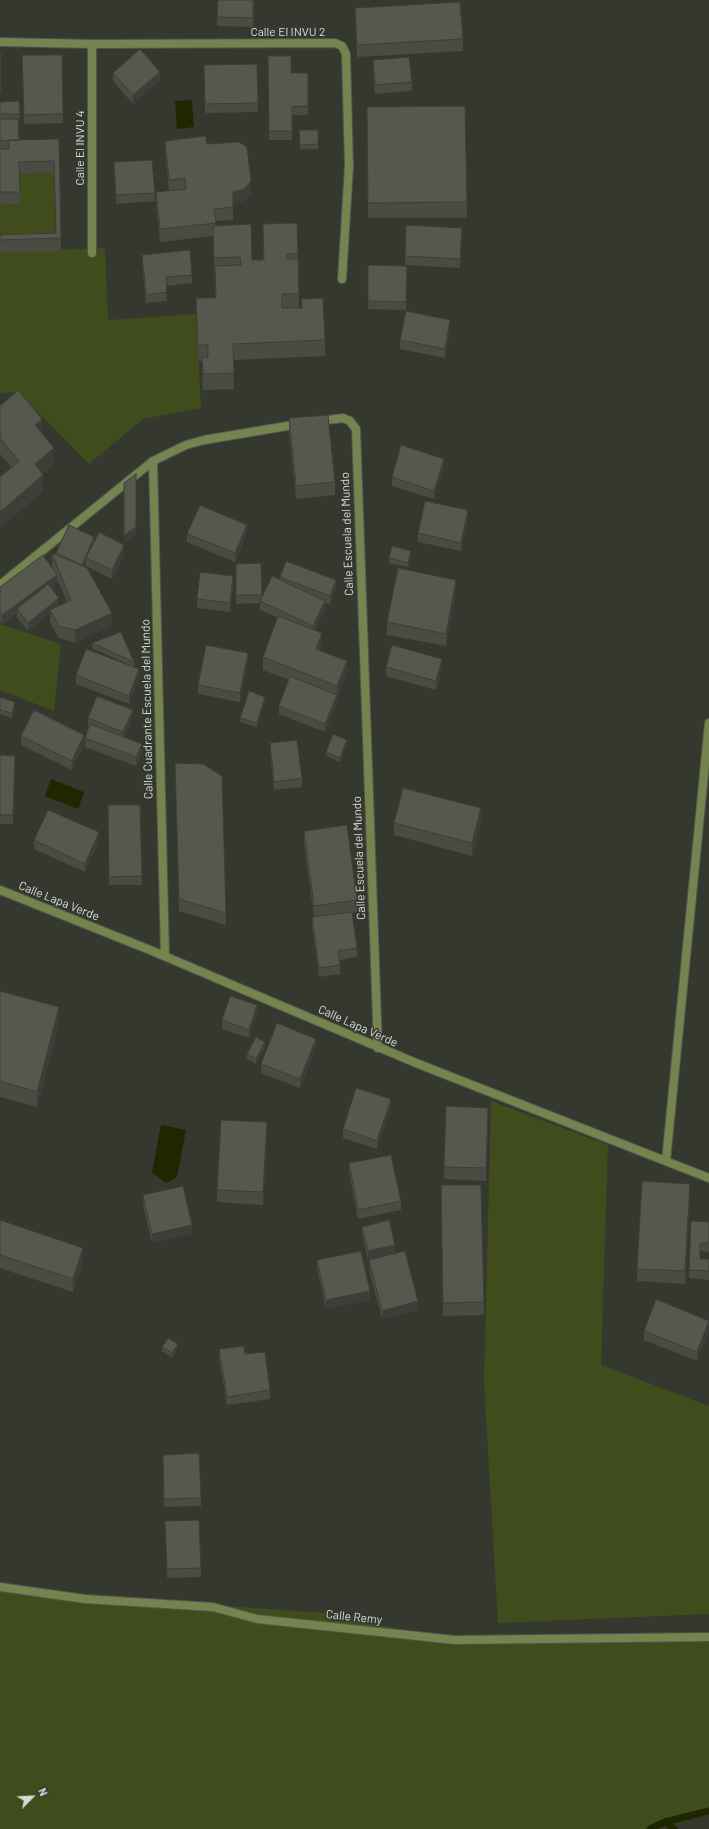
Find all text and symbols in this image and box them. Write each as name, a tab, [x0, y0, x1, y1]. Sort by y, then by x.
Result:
street label: Calle El INVU 2	[251, 25, 325, 39]
street label: Calle El INVU 4	[73, 110, 87, 186]
street label: Calle Escuela del Mundo	[338, 472, 356, 596]
street label: Calle Cuadrante Escuela del Mundo	[138, 619, 156, 799]
street label: Calle Escuela del Mundo	[350, 796, 368, 920]
street label: Calle Lapa Verde	[16, 878, 102, 924]
street label: Calle Lapa Verde	[316, 1002, 400, 1050]
street label: Calle Remy	[325, 1607, 383, 1627]
north arrow	[12, 1777, 52, 1817]
text: N	[36, 1786, 51, 1798]

